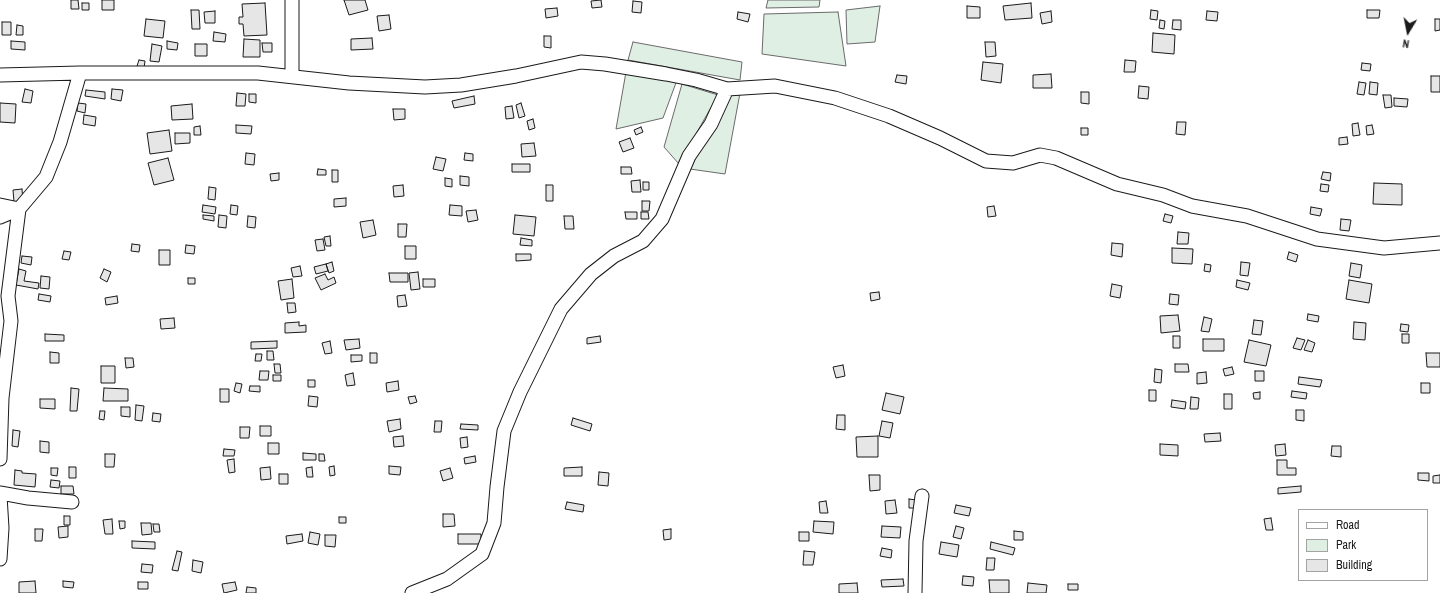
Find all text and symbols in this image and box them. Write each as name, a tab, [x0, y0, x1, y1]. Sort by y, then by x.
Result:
north arrow	[1388, 12, 1428, 52]
text: N	[1402, 36, 1410, 51]
legend	[1298, 509, 1428, 581]
text: Road	[1336, 517, 1360, 533]
text: Park	[1336, 537, 1356, 553]
text: Building	[1336, 557, 1372, 573]

